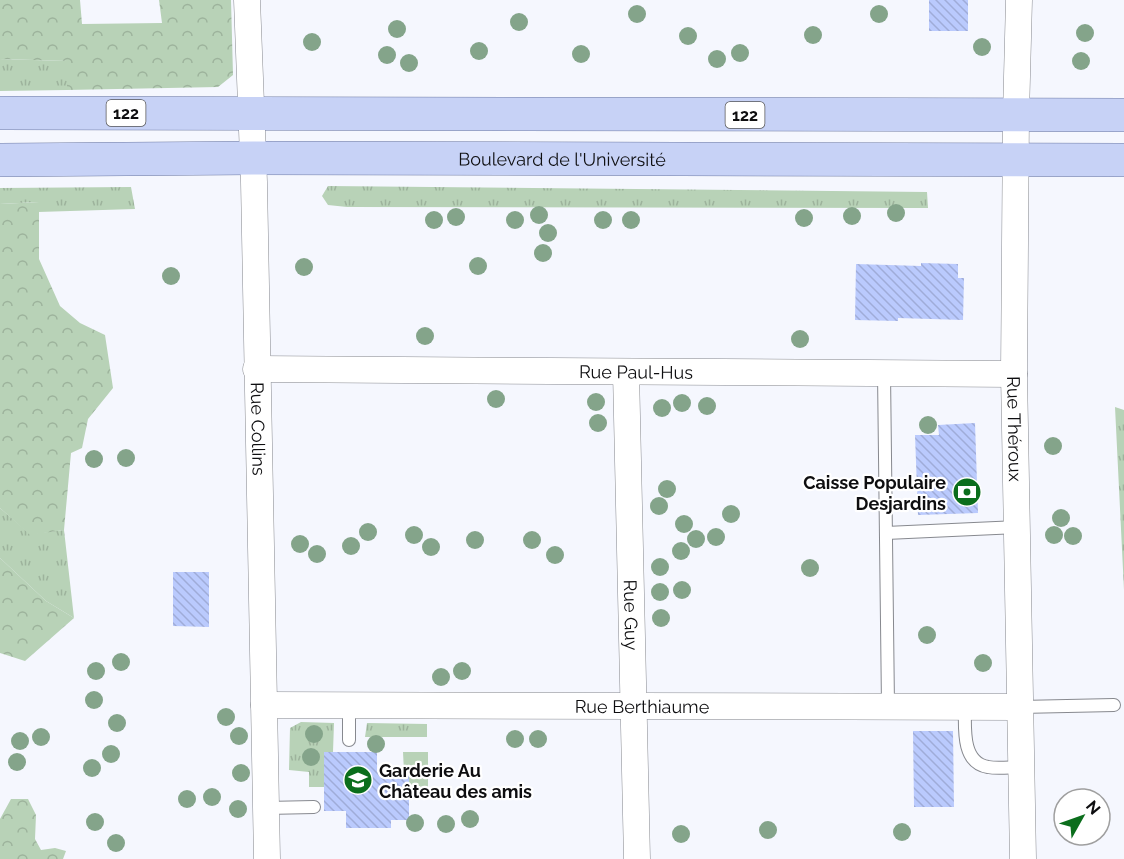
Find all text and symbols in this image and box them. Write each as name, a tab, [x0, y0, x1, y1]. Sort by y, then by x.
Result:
road number: 122	[106, 100, 146, 126]
road number: 122	[726, 102, 764, 128]
street label: Boulevard de l'Université	[458, 148, 666, 169]
street label: Rue Paul-Hus	[579, 361, 693, 382]
street label: Rue Théroux	[1004, 376, 1026, 482]
street label: Rue Collins	[247, 382, 270, 476]
place label: Caisse Populaire Desjardins	[803, 472, 946, 514]
bank icon: Caisse Populaire Desjardins	[951, 476, 983, 508]
street label: Rue Guy	[620, 579, 643, 651]
street label: Rue Berthiaume	[575, 695, 710, 717]
place label: Garderie Au Château des amis	[379, 760, 532, 802]
school or university icon: Garderie Au Château des amis	[342, 764, 374, 796]
north arrow	[1052, 787, 1112, 847]
text: N	[1082, 797, 1104, 818]

